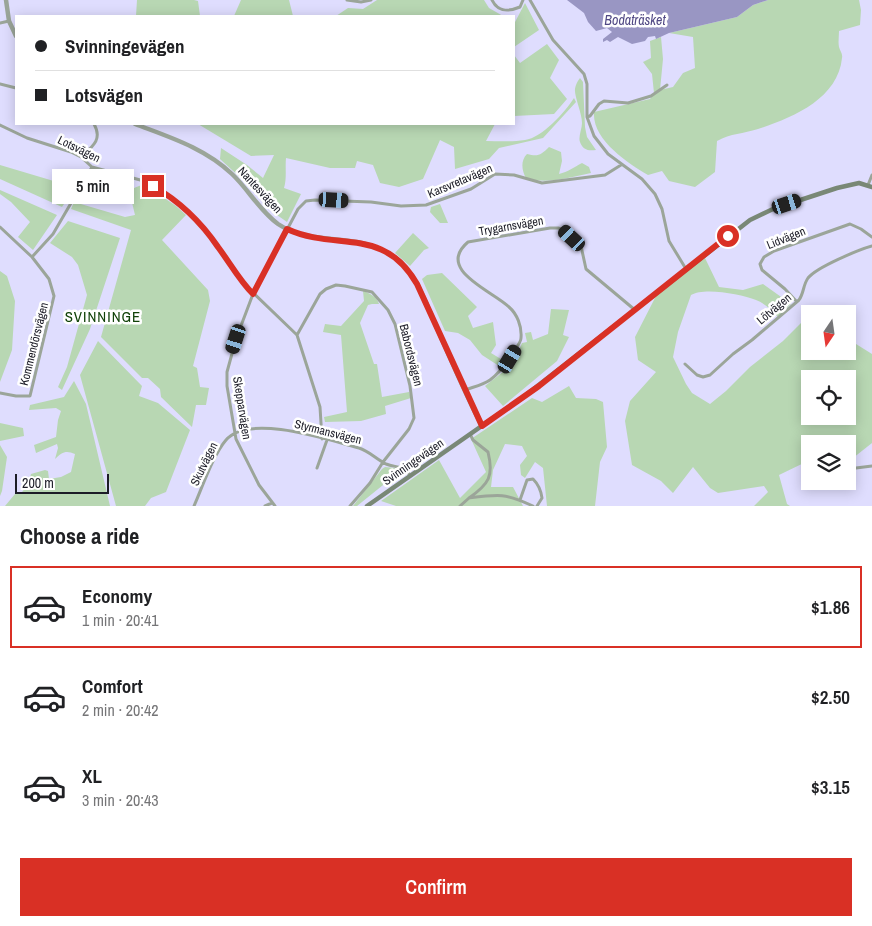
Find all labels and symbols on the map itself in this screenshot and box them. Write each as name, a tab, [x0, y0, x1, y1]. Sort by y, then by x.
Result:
water label: Bodaträsket	[604, 11, 666, 29]
street label: Lotsvägen	[55, 132, 103, 166]
street label: Karsvretavägen	[425, 160, 495, 202]
street label: Nantesvägen	[234, 163, 286, 217]
callout: 5 min	[53, 168, 136, 204]
route end	[142, 175, 164, 197]
car	[318, 192, 349, 208]
car	[770, 192, 803, 216]
street label: Trygarnsvägen	[477, 212, 545, 240]
car	[555, 222, 588, 254]
street label: Lidvägen	[764, 223, 808, 253]
route start	[717, 225, 739, 247]
street label: Lötvägen	[753, 290, 795, 328]
street label: Kommendörsvägen	[16, 301, 52, 387]
north arrow	[801, 305, 856, 360]
district label: SVINNINGE	[65, 306, 141, 327]
car	[224, 322, 247, 356]
street label: Babordsvägen	[396, 322, 426, 388]
car	[495, 342, 524, 376]
street label: Skepparvägen	[229, 375, 255, 441]
street label: Styrmansvägen	[293, 416, 363, 448]
street label: Svinningevägen	[379, 435, 447, 489]
street label: Skutvägen	[187, 440, 221, 488]
scale bar	[15, 471, 109, 494]

